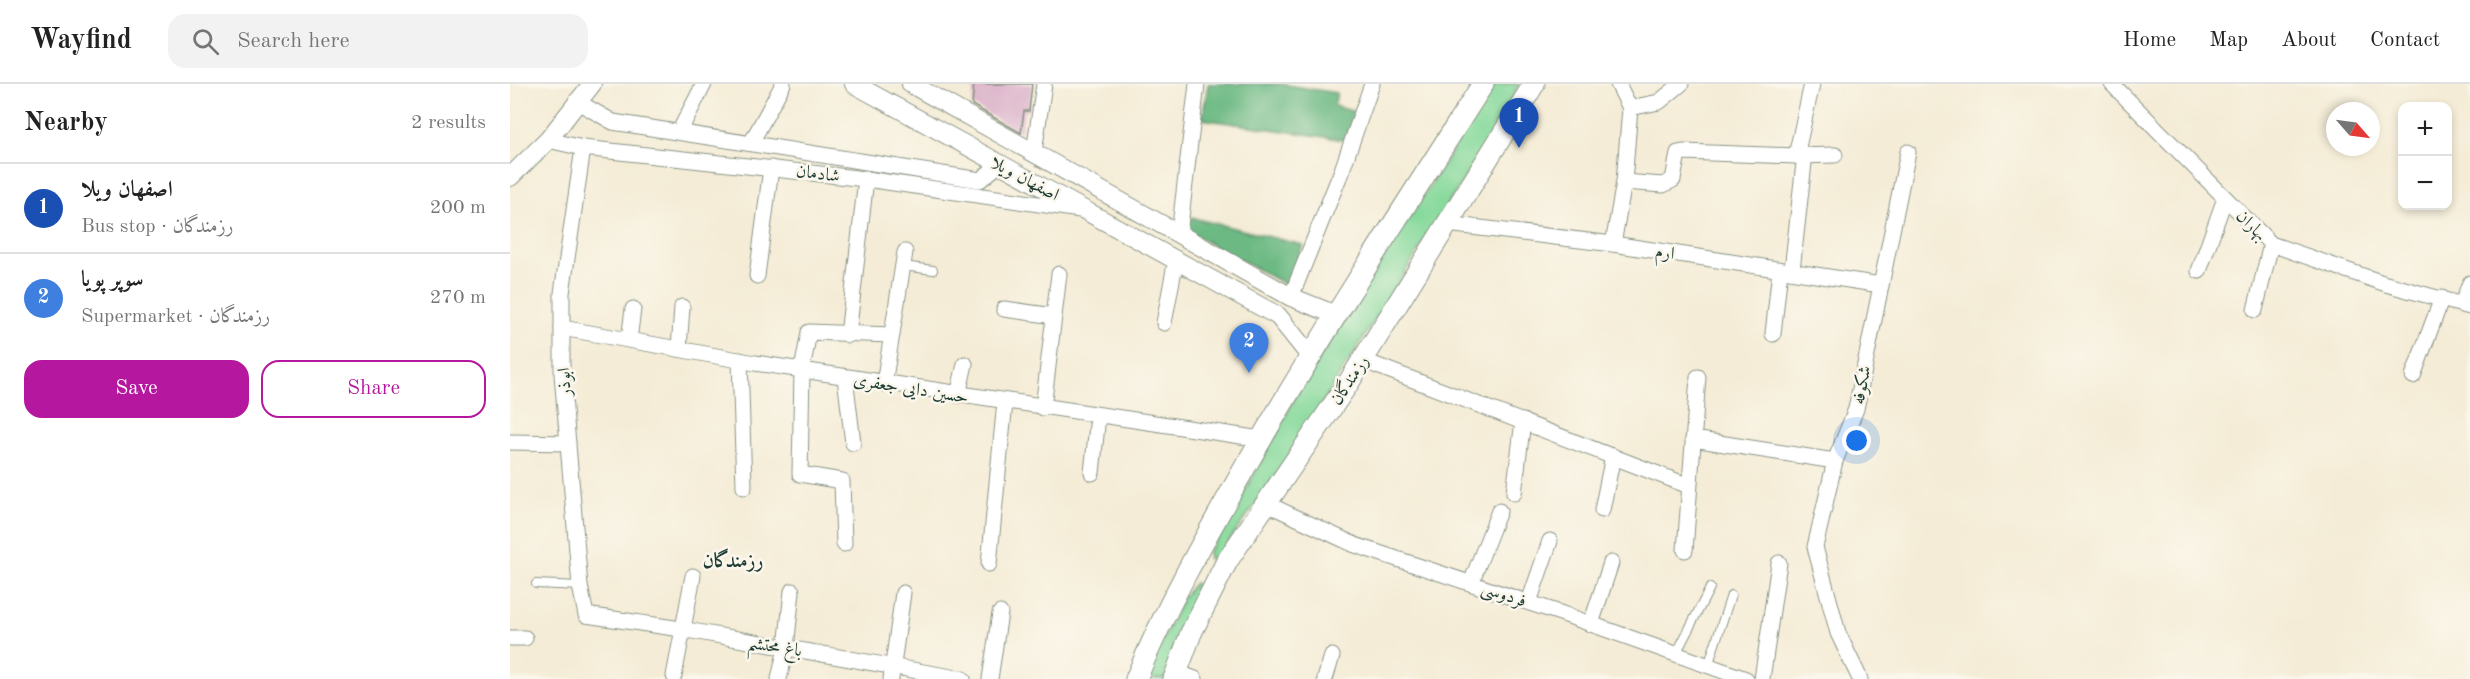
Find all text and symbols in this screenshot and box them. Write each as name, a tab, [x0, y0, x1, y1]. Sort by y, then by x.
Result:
search box	[168, 14, 588, 68]
icon: search	[189, 25, 222, 58]
text: Wayfind	[30, 27, 132, 55]
text: Search here	[237, 30, 350, 52]
text: Home	[2123, 30, 2176, 51]
text: Map	[2209, 30, 2248, 51]
text: About	[2281, 30, 2337, 51]
text: Contact	[2370, 30, 2440, 51]
pin: 1	[1500, 98, 1538, 148]
north arrow	[2326, 102, 2380, 156]
map controls	[2398, 102, 2452, 210]
button: +	[2398, 102, 2452, 156]
text: Nearby	[24, 110, 108, 136]
text: 2 results	[411, 113, 486, 133]
street label: اصفهان ویلا	[987, 153, 1062, 205]
button: −	[2398, 156, 2452, 210]
street label: شادمان	[795, 162, 841, 186]
text: اصفهان ویلا	[81, 179, 173, 201]
text: 1	[38, 198, 49, 218]
text: 200 m	[430, 198, 486, 218]
street label: بهاران	[2231, 207, 2270, 246]
text: Bus stop · رزمندگان	[81, 217, 234, 237]
street label: ارم	[1653, 243, 1676, 269]
text: سوپر پویا	[81, 269, 143, 291]
text: 2	[38, 288, 49, 308]
text: 270 m	[430, 288, 486, 308]
text: Supermarket · رزمندگان	[81, 307, 270, 327]
pin: 2	[1230, 324, 1268, 373]
street label: رزمندگان	[1325, 351, 1373, 409]
button: Save	[24, 360, 249, 418]
button: Share	[261, 360, 486, 418]
street label: شکوفه	[1848, 364, 1876, 406]
street label: ابوذر	[555, 367, 576, 399]
street label: حسین دایی جعفری	[852, 371, 970, 409]
your location	[1842, 426, 1871, 455]
district label: رزمندگان	[702, 548, 764, 572]
street label: فردوسی	[1478, 579, 1528, 613]
street label: باغ محتشم	[745, 634, 803, 668]

